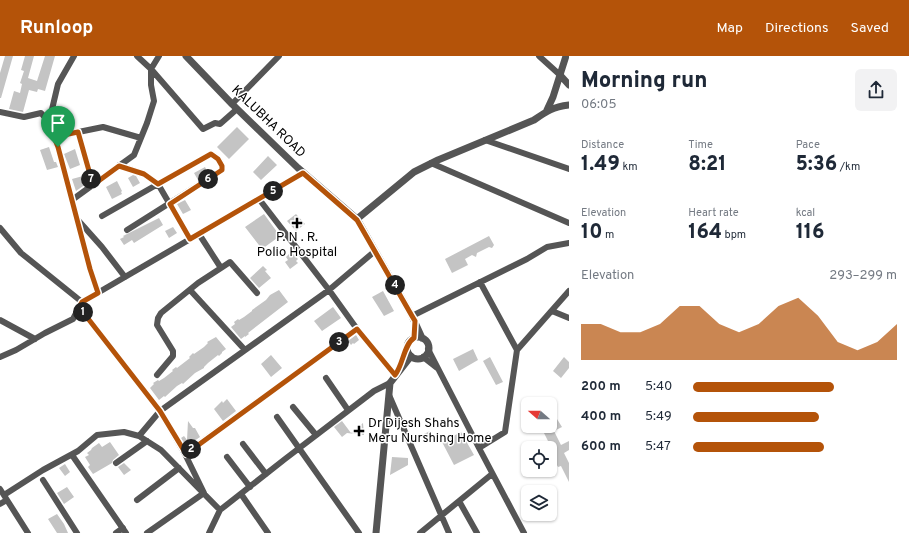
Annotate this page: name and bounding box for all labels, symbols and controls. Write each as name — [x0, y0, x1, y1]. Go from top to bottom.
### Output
text: Runloop — [20, 16, 93, 40]
text: Map — [717, 20, 743, 37]
text: Directions — [765, 20, 829, 37]
text: Saved — [851, 20, 889, 37]
text: Morning run — [581, 68, 707, 95]
button: share — [855, 69, 897, 111]
street label: KALUBHA ROAD — [228, 83, 308, 161]
text: 06:05 — [581, 97, 616, 113]
pin — [41, 106, 75, 147]
icon: arrive — [47, 112, 69, 134]
text: Distance — [581, 138, 624, 152]
text: Time — [688, 138, 713, 152]
text: Pace — [796, 138, 820, 152]
text: 1.49 — [581, 152, 620, 178]
text: 8:21 — [688, 152, 726, 178]
text: 5:36 — [796, 152, 837, 178]
text: km — [620, 160, 638, 174]
text: /km — [837, 160, 860, 174]
pin: 7 — [81, 169, 101, 189]
pin: 6 — [198, 169, 218, 189]
text: 7 — [88, 172, 94, 186]
text: 6 — [205, 172, 211, 186]
pin: 5 — [263, 181, 283, 201]
text: 5 — [270, 184, 276, 198]
text: Elevation — [581, 206, 626, 220]
text: Heart rate — [688, 206, 739, 220]
text: kcal — [796, 206, 815, 220]
marker: P. N . R. Polio Hospital — [291, 217, 303, 229]
text: 10 — [581, 220, 602, 246]
text: 164 — [688, 220, 722, 246]
text: 116 — [796, 220, 824, 246]
text: m — [602, 228, 614, 242]
text: bpm — [722, 228, 746, 242]
place label: P. N . R. Polio Hospital — [257, 230, 337, 261]
text: Elevation — [581, 268, 634, 284]
text: 293–299 m — [829, 268, 897, 284]
pin: 4 — [385, 275, 405, 295]
text: 4 — [391, 278, 399, 292]
pin: 1 — [73, 302, 93, 322]
text: 1 — [81, 305, 85, 319]
pin: 3 — [329, 332, 349, 352]
text: 3 — [336, 335, 342, 349]
text: 200 m — [581, 379, 621, 395]
text: 5:40 — [645, 379, 672, 395]
north arrow — [521, 397, 557, 433]
map controls — [521, 397, 557, 521]
text: 400 m — [581, 409, 621, 425]
text: 5:49 — [645, 409, 672, 425]
place label: Dr Dijesh Shahs Meru Nurshing Home — [368, 416, 492, 447]
marker: Dr Dijesh Shahs Meru Nurshing Home — [353, 425, 365, 437]
pin: 2 — [181, 439, 201, 459]
text: 600 m — [581, 439, 621, 455]
text: 5:47 — [645, 439, 671, 455]
button: locate — [521, 441, 557, 477]
text: 2 — [188, 442, 194, 456]
button: layers — [521, 485, 557, 521]

